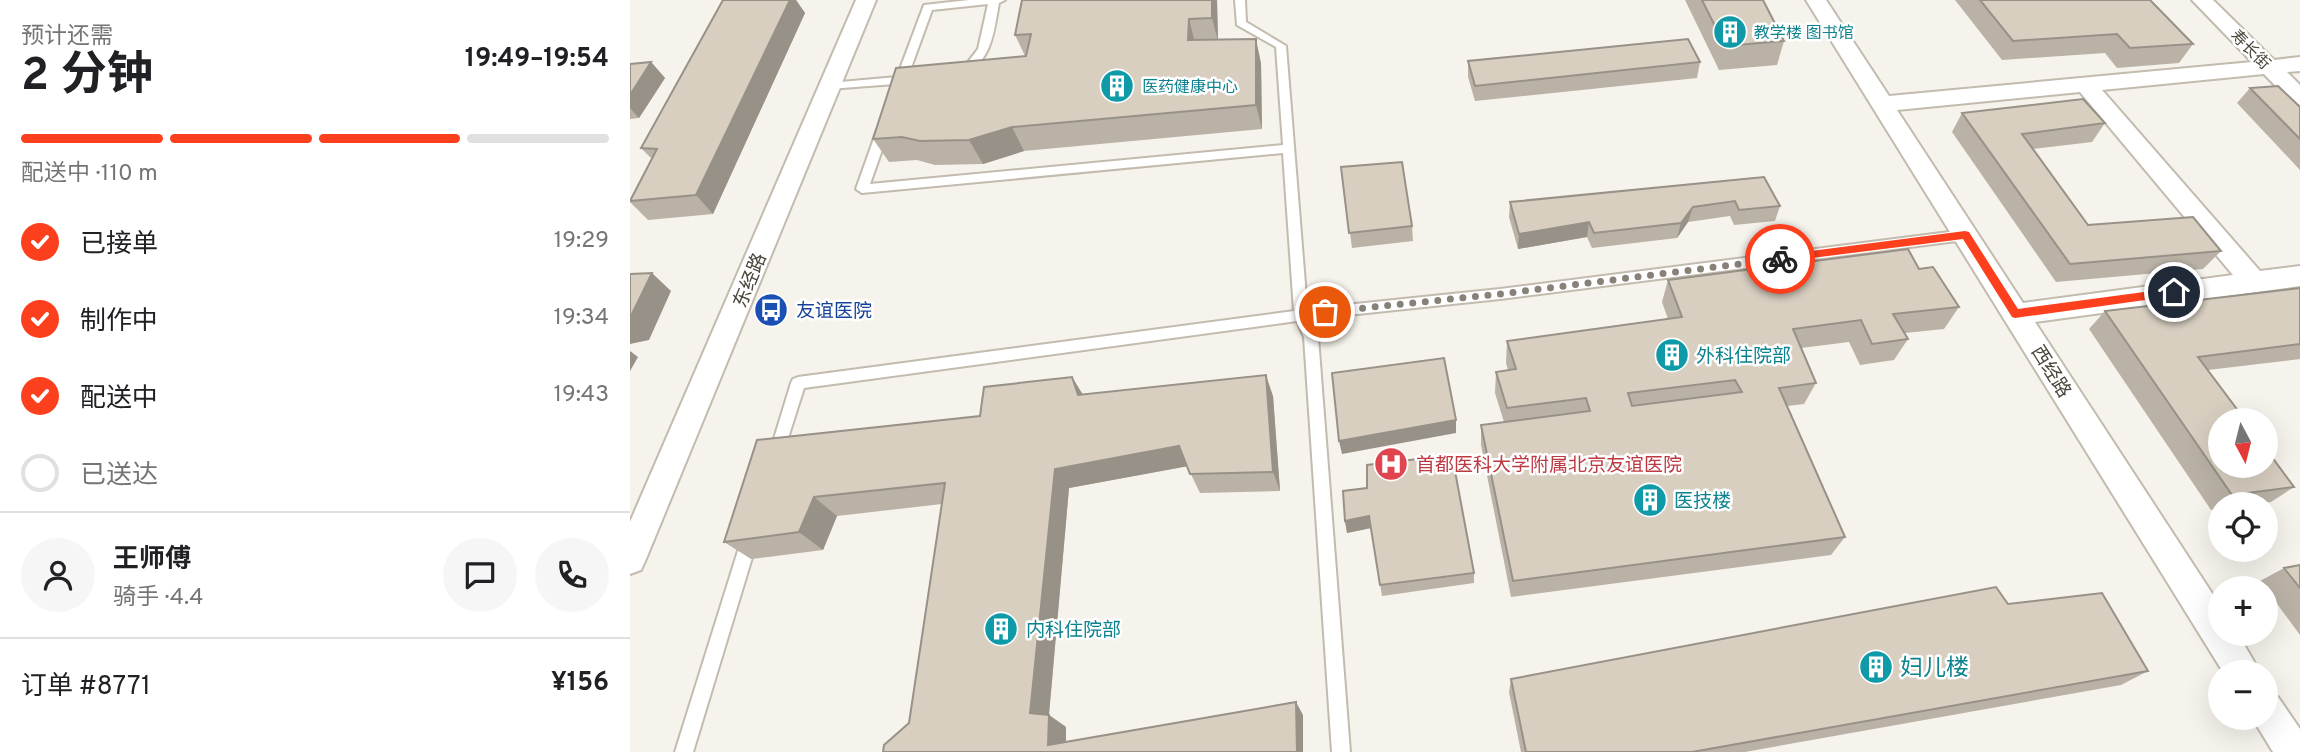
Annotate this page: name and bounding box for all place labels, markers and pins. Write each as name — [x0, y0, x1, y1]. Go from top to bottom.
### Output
building icon: 教学楼 图书馆 — [1711, 13, 1749, 51]
place label: 教学楼 图书馆 — [1754, 24, 1854, 44]
building icon: 医药健康中心 — [1098, 67, 1136, 105]
place label: 医药健康中心 — [1142, 78, 1238, 98]
pin — [2144, 262, 2204, 322]
pin — [1295, 282, 1355, 342]
bus stop icon: 友谊医院 — [752, 291, 790, 329]
place label: 友谊医院 — [796, 300, 872, 324]
building icon: 外科住院部 — [1653, 336, 1691, 374]
place label: 外科住院部 — [1696, 345, 1791, 369]
hospital icon: 首都医科大学附属北京友谊医院 — [1372, 445, 1410, 483]
place label: 首都医科大学附属北京友谊医院 — [1416, 454, 1682, 478]
building icon: 医技楼 — [1631, 481, 1669, 519]
place label: 医技楼 — [1674, 490, 1731, 514]
building icon: 内科住院部 — [982, 610, 1020, 648]
place label: 内科住院部 — [1026, 619, 1121, 643]
building icon: 妇儿楼 — [1857, 648, 1895, 686]
place label: 妇儿楼 — [1900, 655, 1969, 684]

